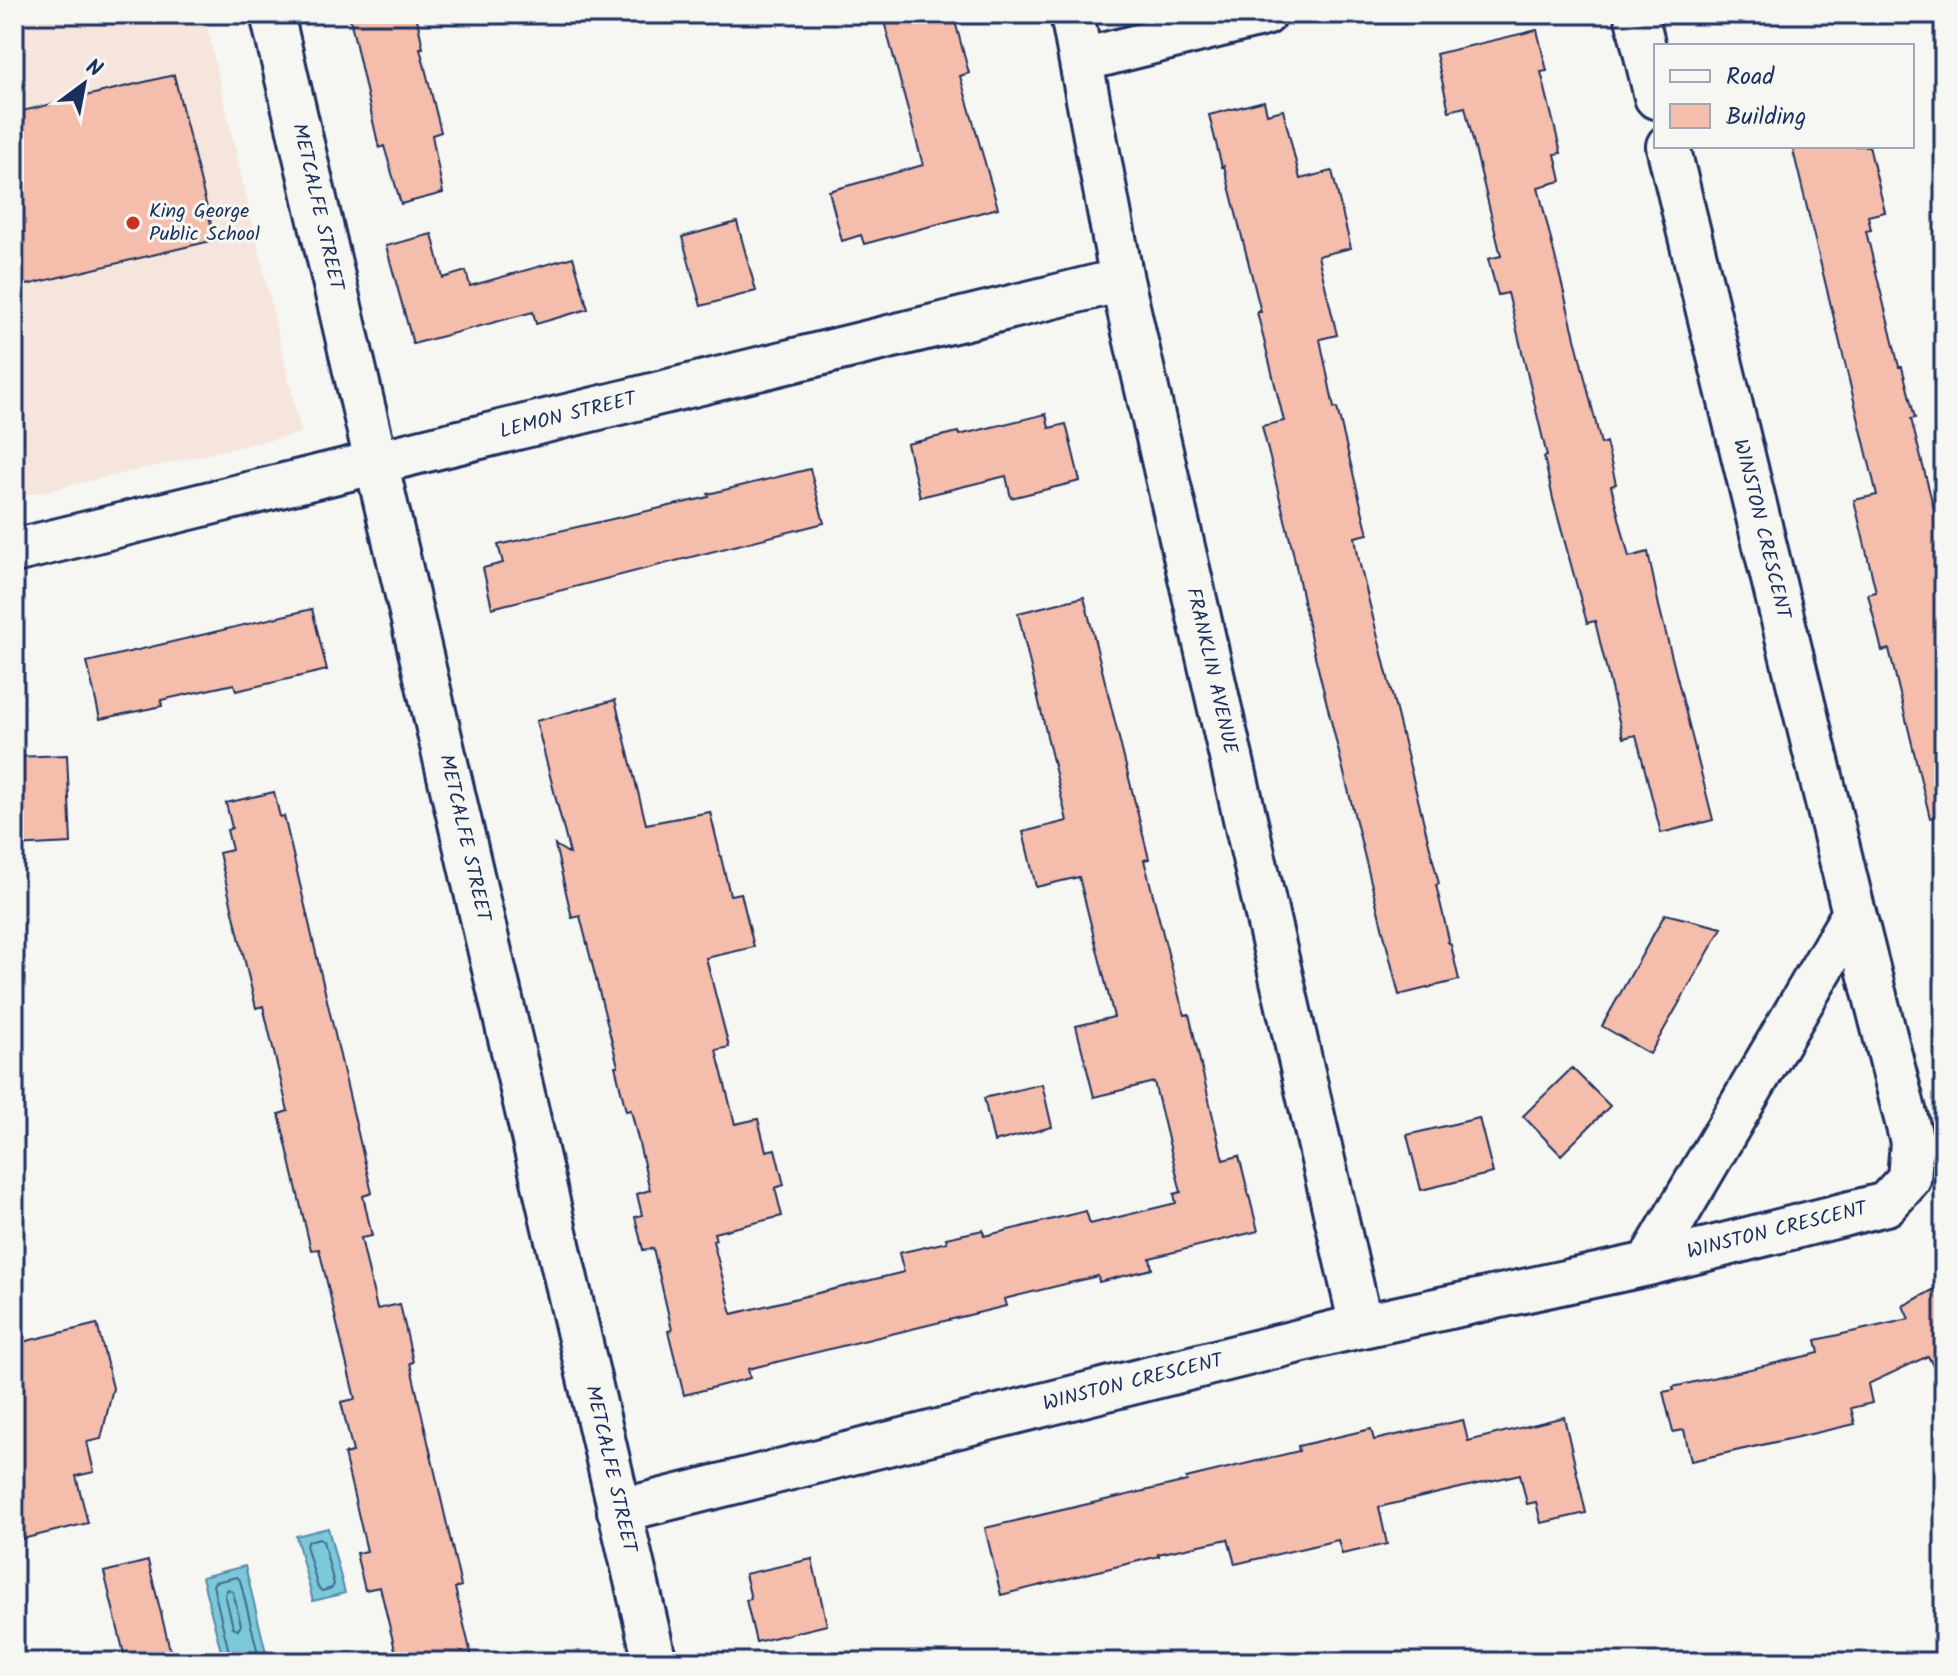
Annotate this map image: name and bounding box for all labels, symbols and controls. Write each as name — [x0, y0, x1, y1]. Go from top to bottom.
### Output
north arrow — [44, 44, 124, 124]
legend — [1654, 44, 1914, 148]
text: N — [78, 51, 109, 88]
text: Road — [1726, 58, 1775, 97]
text: Building — [1726, 98, 1806, 137]
street label: METCALFE STREET — [282, 120, 352, 296]
place label: King George Public School — [149, 196, 260, 251]
marker: King George Public School — [124, 214, 142, 232]
street label: LEMON STREET — [497, 383, 642, 448]
street label: WINSTON CRESCENT — [1723, 436, 1799, 625]
street label: FRANKLIN AVENUE — [1176, 585, 1246, 759]
street label: METCALFE STREET — [429, 751, 499, 927]
street label: WINSTON CRESCENT — [1684, 1193, 1873, 1269]
street label: WINSTON CRESCENT — [1040, 1345, 1229, 1421]
street label: METCALFE STREET — [575, 1382, 645, 1558]

